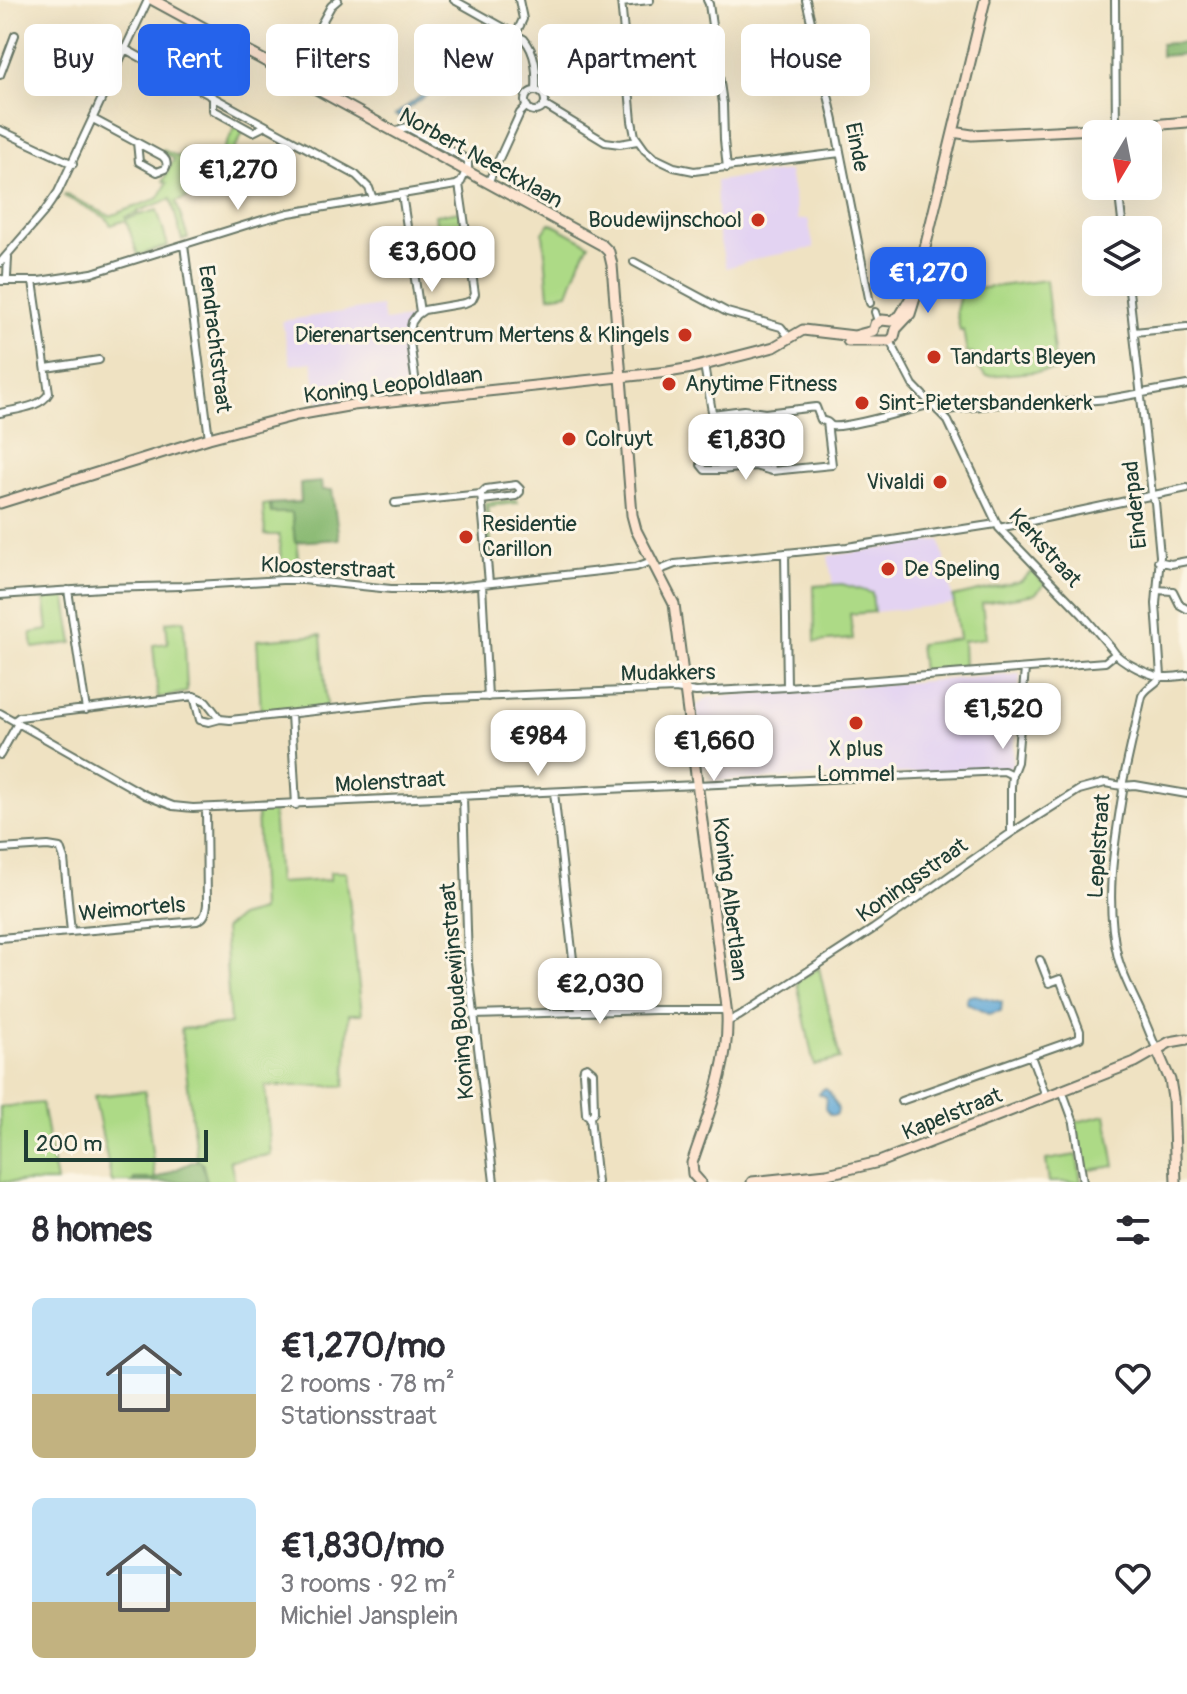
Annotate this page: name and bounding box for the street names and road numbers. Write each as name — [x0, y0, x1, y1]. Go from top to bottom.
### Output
street label: Norbert Neeckxlaan — [394, 101, 568, 215]
street label: Einde — [839, 120, 875, 174]
street label: Eendrachtstraat — [192, 263, 238, 415]
street label: Koning Leopoldlaan — [302, 360, 484, 410]
street label: Einderpad — [1116, 459, 1154, 551]
street label: Kerkstraat — [1002, 503, 1088, 593]
street label: Kloosterstraat — [260, 550, 396, 586]
street label: Mudakkers — [620, 658, 716, 688]
street label: Molenstraat — [334, 765, 446, 799]
street label: Lepelstraat — [1081, 793, 1117, 899]
street label: Koning Albertlaan — [706, 816, 754, 982]
street label: Koningsstraat — [851, 831, 973, 929]
street label: Koning Boudewijnstraat — [434, 881, 480, 1101]
street label: Weimortels — [77, 890, 187, 928]
street label: Kapelstraat — [898, 1081, 1006, 1147]

